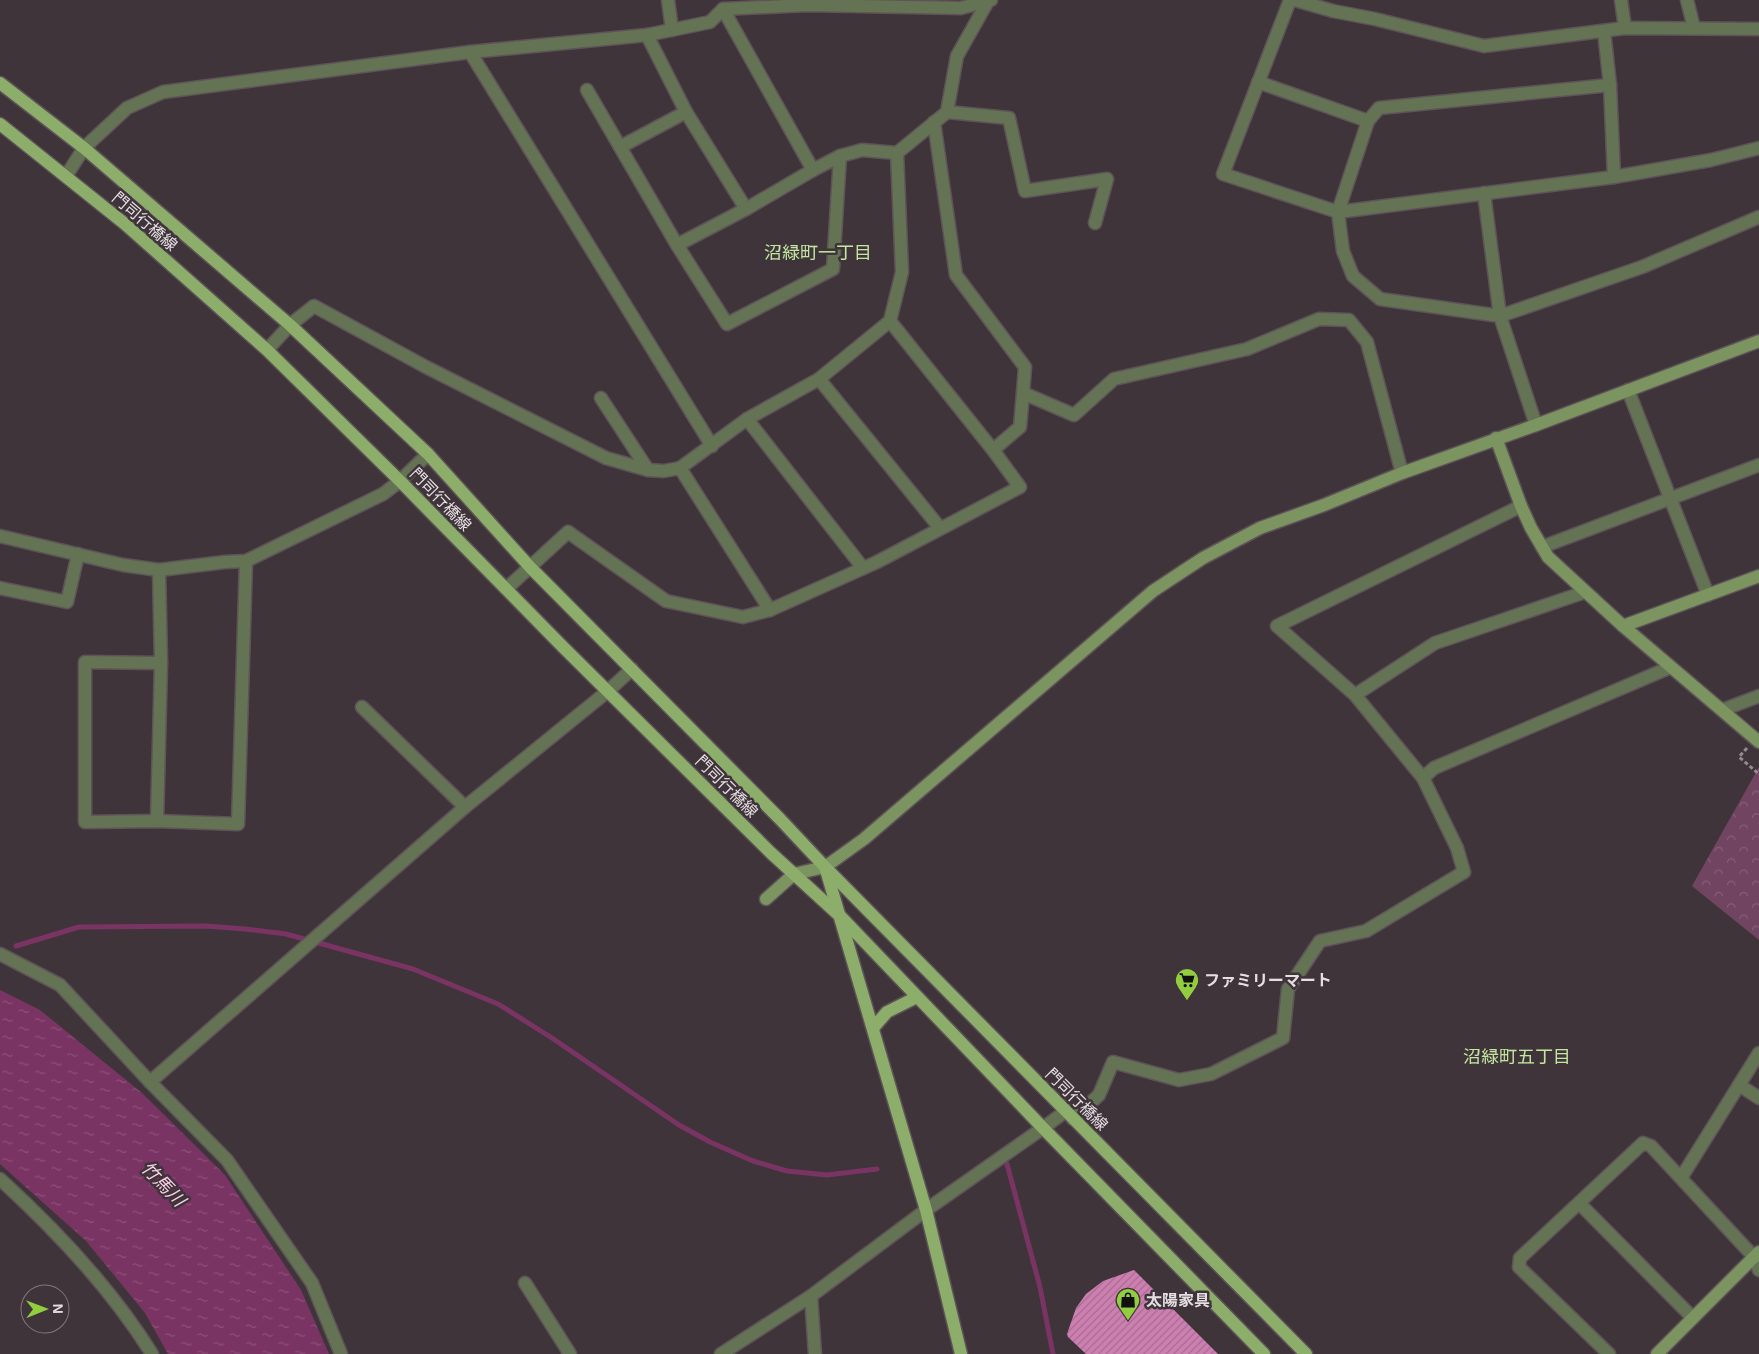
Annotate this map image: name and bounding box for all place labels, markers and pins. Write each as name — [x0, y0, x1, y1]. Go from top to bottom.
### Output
supermarket icon: ファミリーマート — [1174, 967, 1200, 1001]
place label: ファミリーマート — [1204, 972, 1332, 989]
shop icon: 太陽家具 — [1115, 1287, 1141, 1321]
place label: 太陽家具 — [1146, 1292, 1210, 1309]

